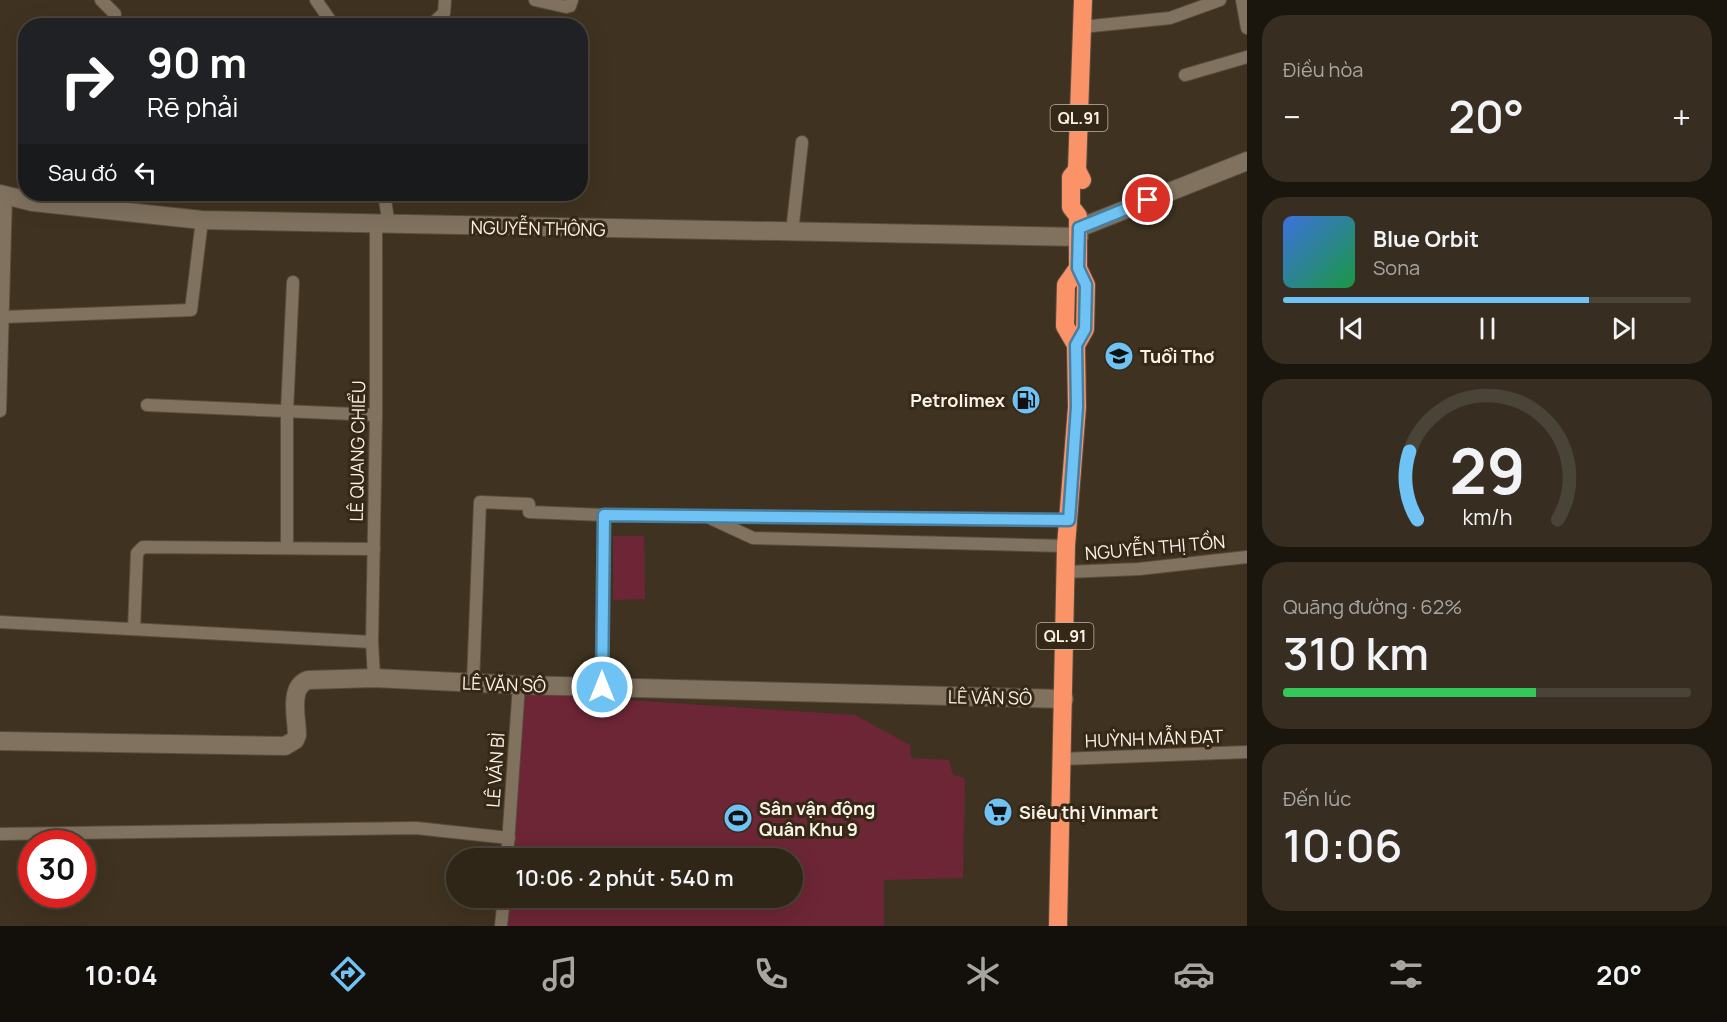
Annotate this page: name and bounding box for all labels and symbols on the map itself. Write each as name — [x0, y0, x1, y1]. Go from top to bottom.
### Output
road number: QL.91 — [1050, 105, 1108, 131]
pin — [1122, 174, 1173, 225]
street label: NGUYỄN THÔNG — [470, 214, 606, 241]
school or university icon: Tuổi Thơ — [1103, 340, 1135, 372]
place label: Tuổi Thơ — [1140, 344, 1214, 368]
street label: LÊ QUANG CHIỂU — [344, 380, 370, 522]
fuel station icon: Petrolimex — [1010, 384, 1042, 416]
place label: Petrolimex — [910, 388, 1005, 412]
street label: NGUYỄN THỊ TỒN — [1084, 528, 1226, 565]
road number: QL.91 — [1036, 623, 1094, 649]
position arrow — [570, 655, 634, 719]
street label: LÊ VĂN SÔ — [462, 671, 546, 697]
street label: LÊ VĂN SÔ — [948, 684, 1032, 710]
street label: HUỲNH MẪN ĐẠT — [1084, 723, 1224, 752]
street label: LÊ VĂN BÌ — [480, 732, 510, 808]
place label: Sân vận động Quân Khu 9 — [759, 796, 875, 841]
supermarket icon: Siêu thị Vinmart — [982, 796, 1014, 828]
place label: Siêu thị Vinmart — [1019, 800, 1158, 824]
sports icon: Sân vận động Quân Khu 9 — [722, 802, 754, 834]
speed limit sign: 30 — [18, 830, 96, 908]

